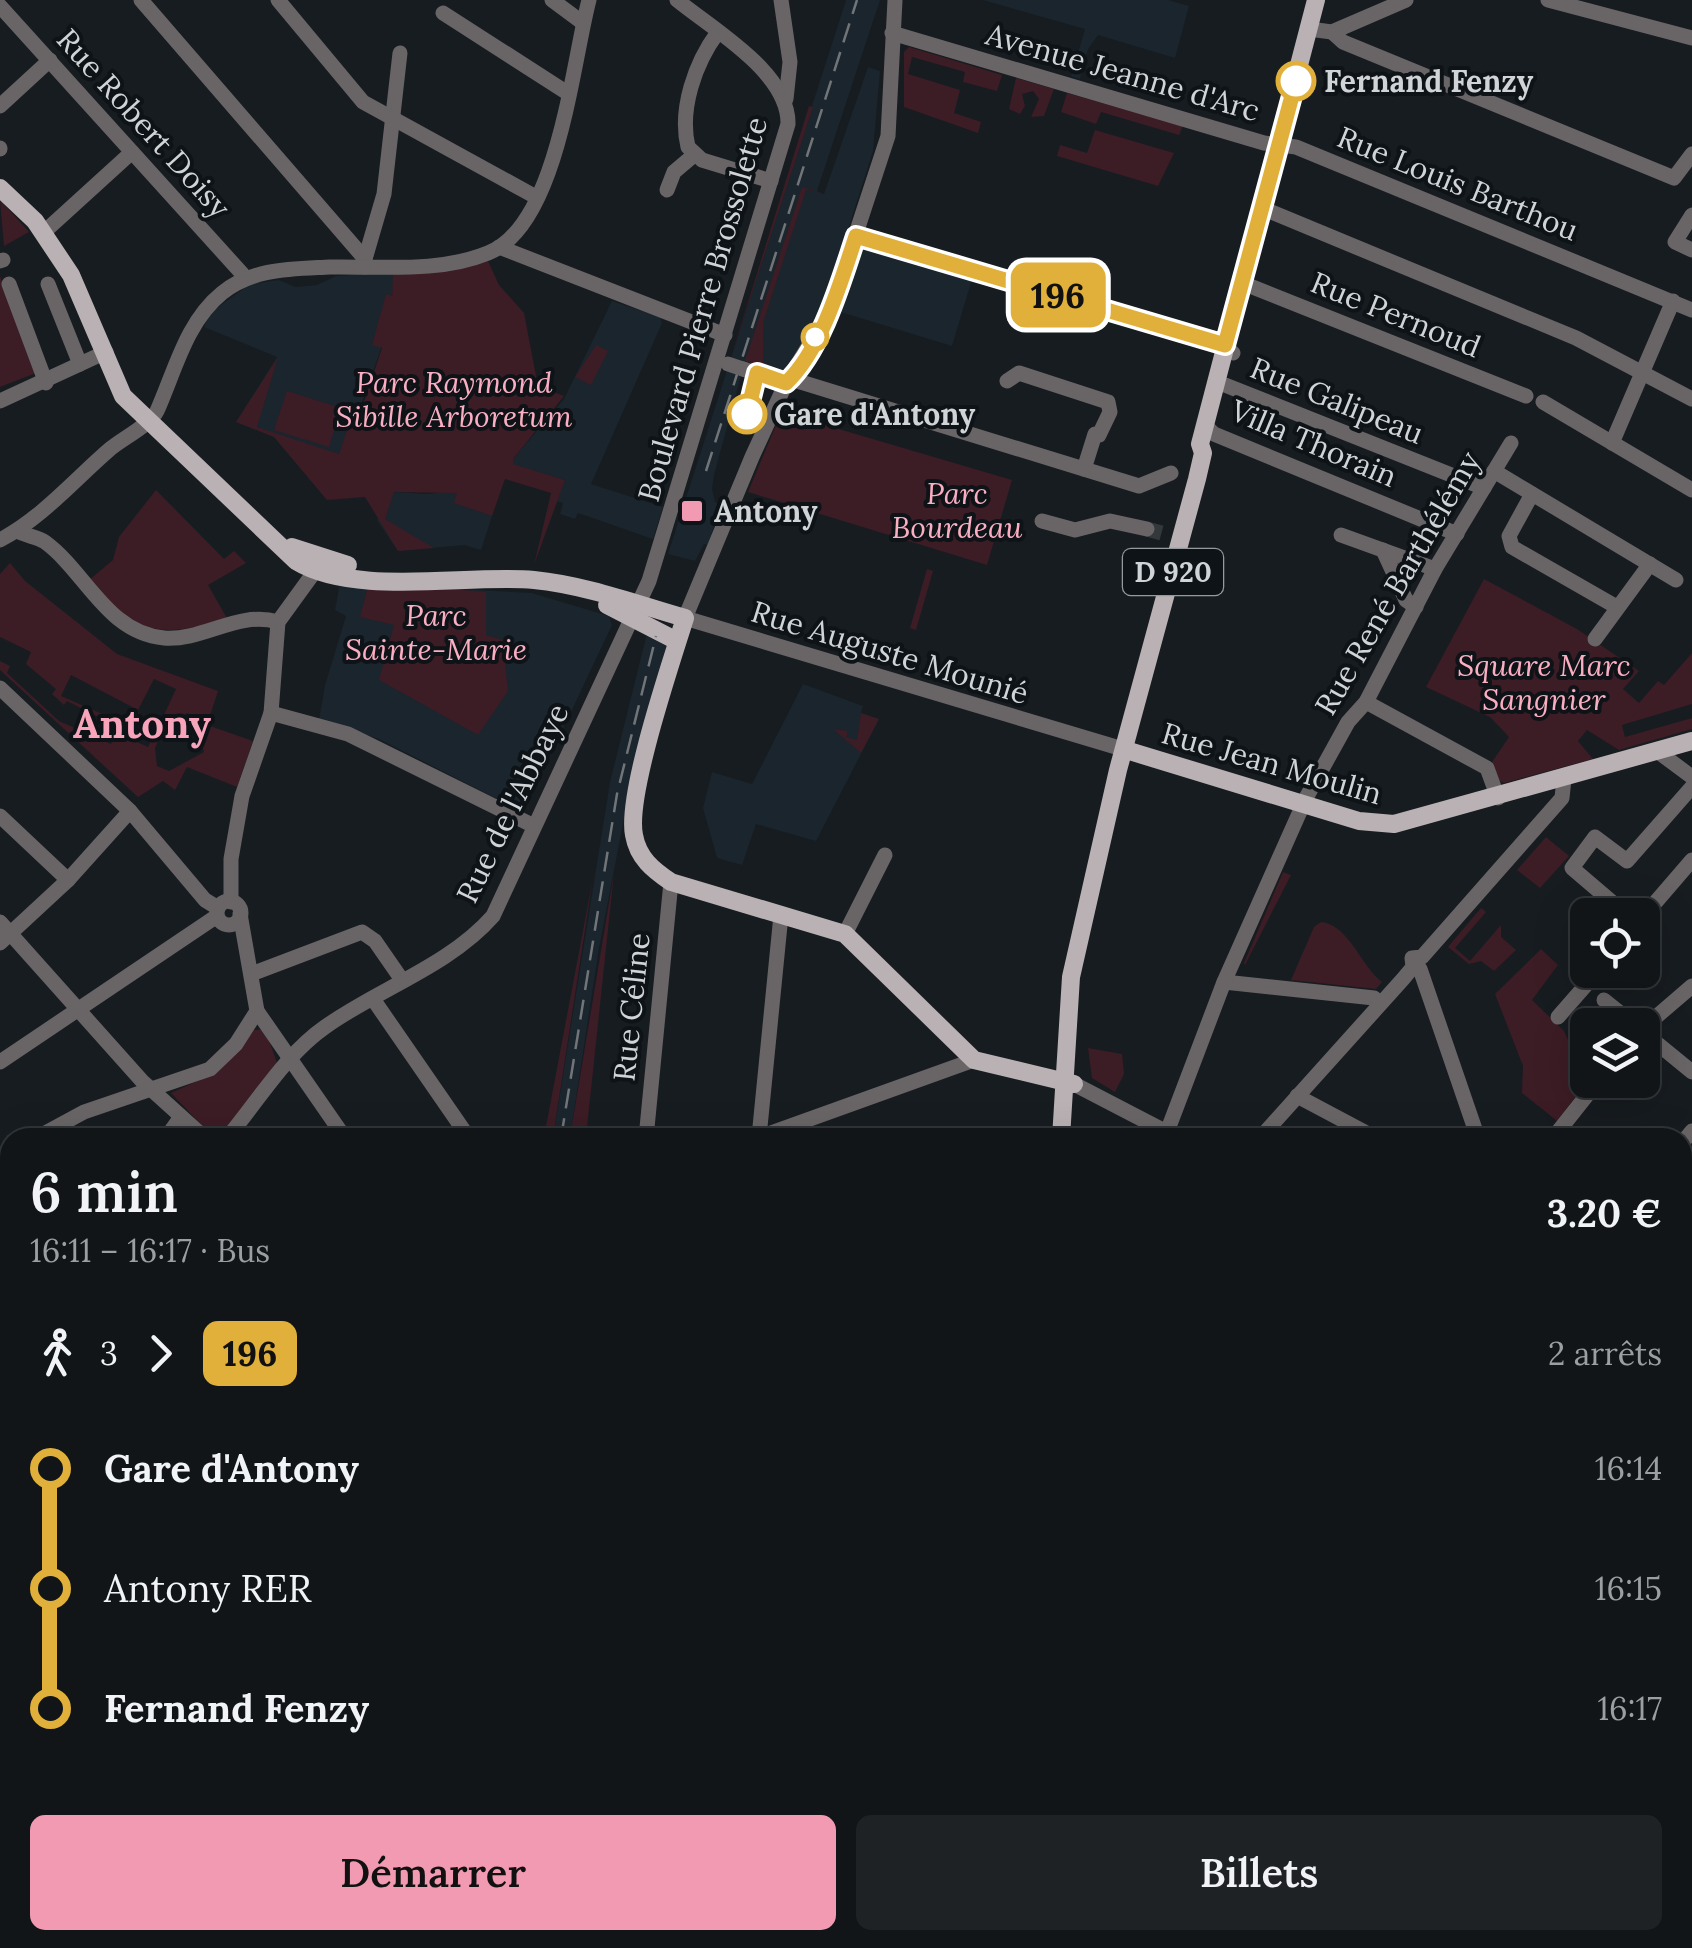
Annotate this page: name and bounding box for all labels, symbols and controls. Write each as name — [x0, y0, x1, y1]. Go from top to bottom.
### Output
street label: Avenue Jeanne d'Arc — [981, 14, 1264, 129]
street label: Rue Robert Doisy — [48, 21, 239, 226]
marker: Fernand Fenzy — [1277, 62, 1315, 100]
place label: Fernand Fenzy — [1324, 62, 1534, 101]
street label: Boulevard Pierre Brossolette — [629, 112, 775, 506]
street label: Rue Louis Barthou — [1332, 117, 1584, 249]
line badge: 196 — [1000, 262, 1116, 328]
street label: Rue Pernoud — [1306, 263, 1486, 365]
text: 196 — [1031, 273, 1085, 318]
unlabelled marker — [802, 324, 828, 350]
street label: Rue Galipeau — [1245, 348, 1429, 452]
park label: Parc Raymond Sibille Arboretum — [336, 363, 572, 435]
street label: Villa Thorain — [1224, 391, 1403, 495]
marker: Gare d'Antony — [728, 395, 766, 433]
place label: Gare d'Antony — [774, 395, 976, 434]
street label: Rue René Barthélémy — [1306, 444, 1489, 722]
park label: Parc Bourdeau — [892, 474, 1022, 546]
place label: Antony — [714, 492, 818, 531]
marker: Antony — [679, 498, 705, 524]
road number: D 920 — [1123, 549, 1223, 595]
street label: Rue Auguste Mounié — [747, 592, 1033, 713]
park label: Parc Sainte-Marie — [345, 596, 527, 668]
park label: Square Marc Sangnier — [1457, 646, 1631, 718]
street label: Rue de l'Abbaye — [447, 697, 577, 909]
district label: Antony — [73, 698, 211, 749]
street label: Rue Jean Moulin — [1158, 713, 1386, 813]
map controls — [1570, 898, 1660, 1098]
button: locate — [1570, 898, 1660, 988]
street label: Rue Céline — [604, 931, 658, 1083]
button: layers — [1570, 1008, 1660, 1098]
text: 6 min — [30, 1157, 178, 1227]
text: 3.20 € — [1547, 1189, 1662, 1237]
text: 16:11 – 16:17 · Bus — [30, 1230, 270, 1271]
icon: walk — [30, 1326, 85, 1381]
icon: forward — [133, 1326, 188, 1381]
text: 196 — [223, 1331, 277, 1376]
text: 3 — [100, 1333, 118, 1374]
text: 2 arrêts — [1548, 1333, 1662, 1374]
text: Gare d'Antony — [104, 1444, 359, 1492]
text: 16:14 — [1595, 1448, 1662, 1489]
text: Antony RER — [104, 1564, 312, 1612]
text: 16:15 — [1595, 1568, 1662, 1609]
text: Fernand Fenzy — [104, 1684, 369, 1732]
text: 16:17 — [1597, 1688, 1662, 1729]
button: Démarrer — [30, 1815, 836, 1930]
button: Billets — [856, 1815, 1662, 1930]

